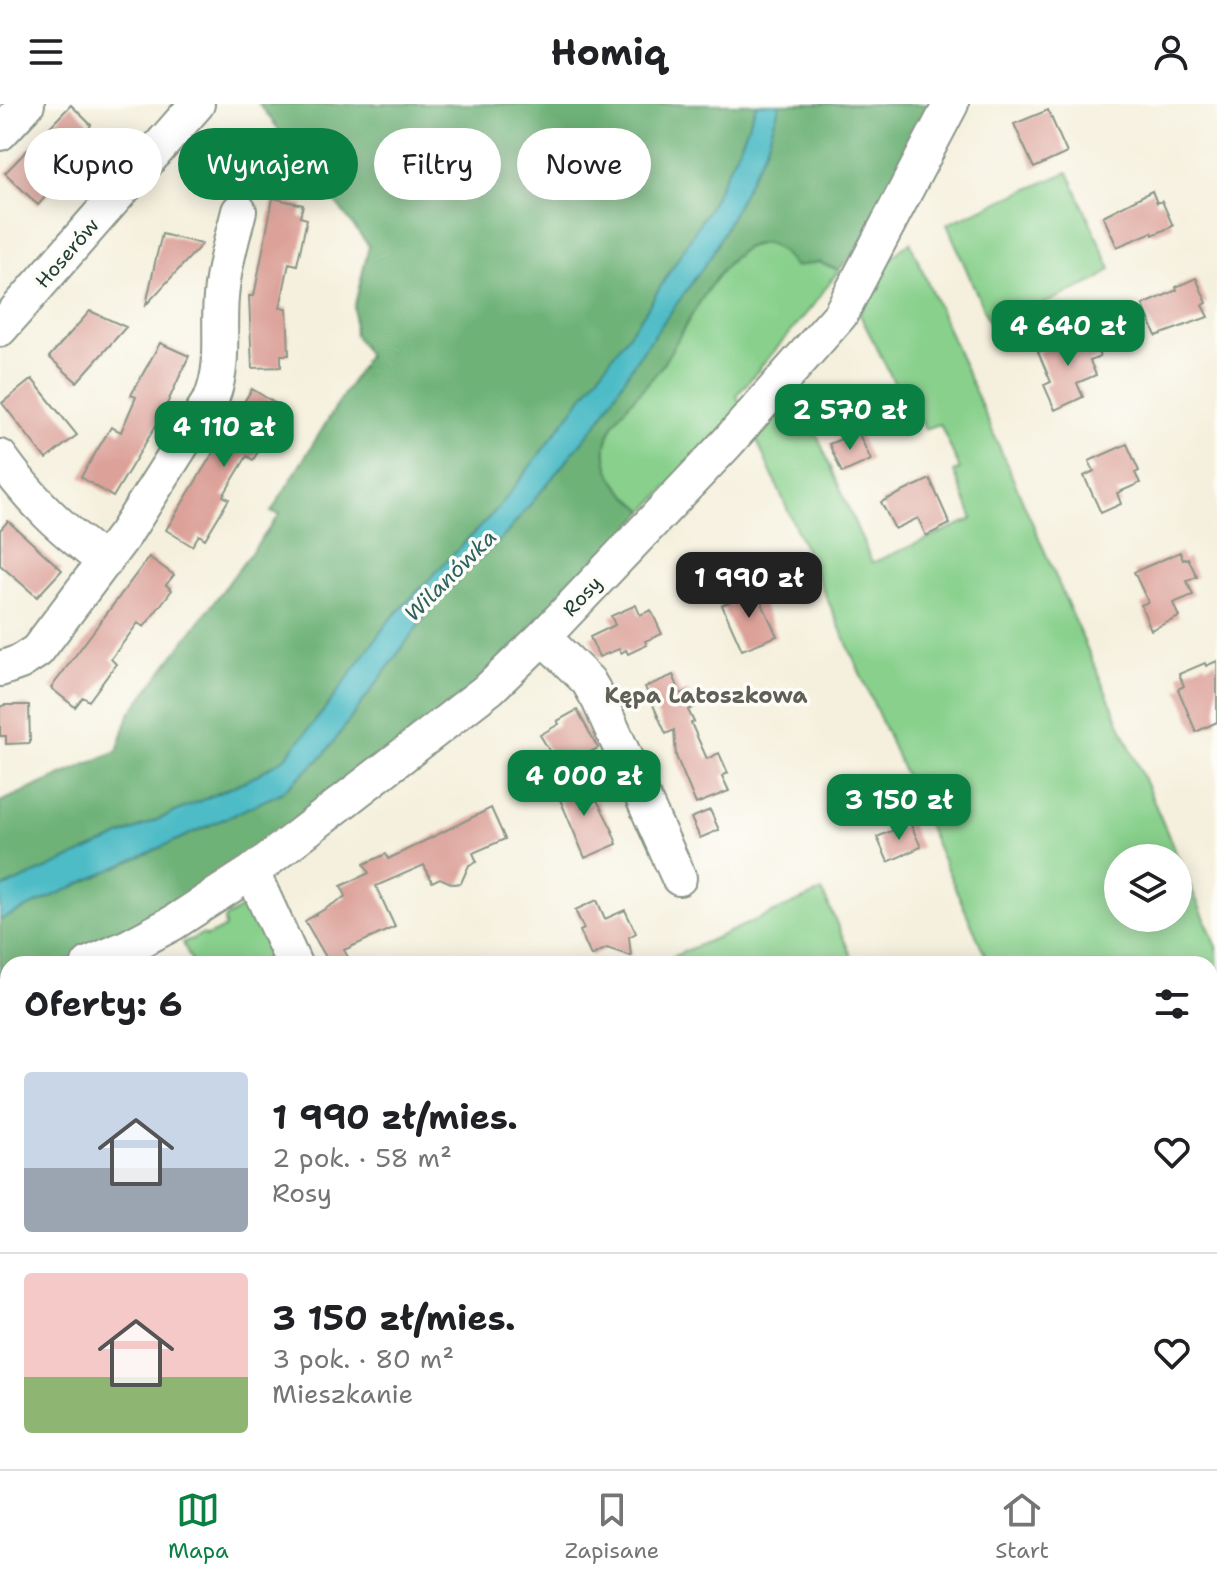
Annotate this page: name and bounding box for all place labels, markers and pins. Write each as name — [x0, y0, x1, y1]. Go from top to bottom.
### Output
pin: 4 640 zł — [985, 300, 1151, 368]
pin: 2 570 zł — [767, 384, 933, 452]
pin: 4 110 zł — [141, 401, 307, 469]
pin: 1 990 zł — [666, 552, 832, 620]
pin: 4 000 zł — [501, 750, 667, 818]
pin: 3 150 zł — [816, 774, 982, 842]

